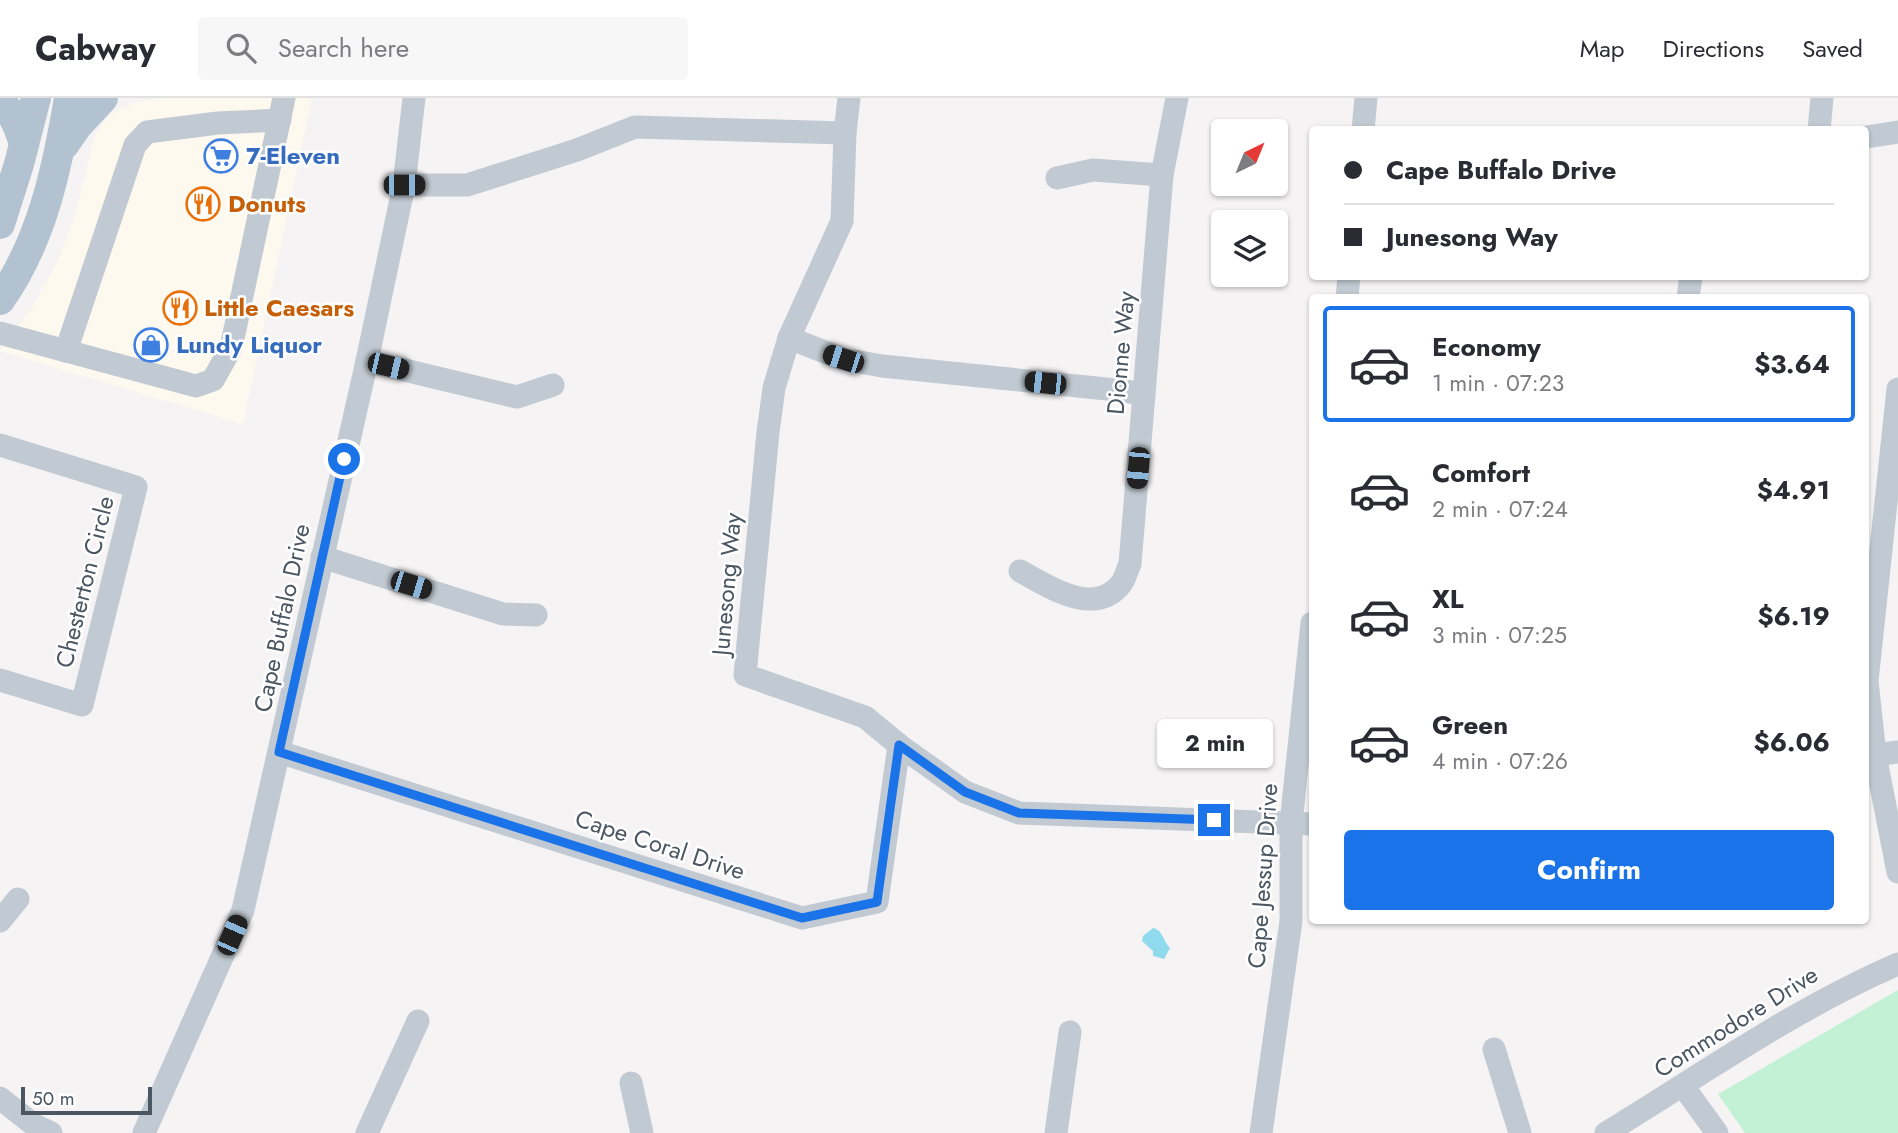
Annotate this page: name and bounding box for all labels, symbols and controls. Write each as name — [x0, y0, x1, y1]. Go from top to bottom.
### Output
search box — [198, 17, 688, 80]
text: Cabway — [35, 25, 156, 72]
icon: search — [222, 29, 260, 67]
text: Search here — [278, 29, 409, 67]
text: Map — [1580, 31, 1625, 66]
text: Directions — [1663, 31, 1764, 66]
text: Saved — [1802, 31, 1863, 66]
north arrow — [1211, 119, 1288, 196]
map controls — [1211, 119, 1288, 287]
supermarket icon: 7-Eleven — [202, 137, 240, 175]
place label: 7-Eleven — [246, 138, 340, 173]
text: Cape Buffalo Drive — [1386, 151, 1616, 189]
car — [384, 175, 426, 196]
restaurant icon: Donuts — [184, 185, 222, 223]
place label: Donuts — [228, 186, 306, 221]
button: layers — [1211, 210, 1288, 287]
text: Junesong Way — [1386, 218, 1558, 256]
restaurant icon: Little Caesars — [161, 289, 199, 327]
street label: Dionne Way — [1098, 289, 1143, 416]
place label: Little Caesars — [204, 290, 354, 325]
shop icon: Lundy Liquor — [132, 326, 170, 364]
place label: Lundy Liquor — [176, 327, 322, 362]
text: Economy — [1432, 328, 1541, 366]
icon: car — [1348, 333, 1411, 396]
car — [820, 343, 867, 375]
text: $3.64 — [1754, 345, 1830, 383]
car — [366, 351, 411, 381]
text: 1 min · 07:23 — [1432, 366, 1564, 400]
car — [1024, 370, 1067, 396]
route start — [328, 443, 360, 475]
car — [1126, 446, 1151, 490]
text: Comfort — [1432, 454, 1530, 492]
icon: car — [1348, 459, 1411, 522]
text: $4.91 — [1757, 471, 1830, 509]
street label: Chesterton Circle — [46, 492, 123, 671]
text: 2 min · 07:24 — [1432, 492, 1568, 526]
street label: Junesong Way — [703, 511, 750, 660]
street label: Cape Buffalo Drive — [244, 521, 319, 715]
car — [388, 569, 435, 601]
text: XL — [1432, 580, 1464, 618]
icon: car — [1348, 585, 1411, 648]
text: $6.19 — [1757, 597, 1830, 635]
text: 3 min · 07:25 — [1432, 618, 1567, 652]
text: Green — [1432, 706, 1508, 744]
icon: car — [1348, 711, 1411, 774]
callout: 2 min — [1156, 718, 1272, 768]
text: $6.06 — [1753, 723, 1830, 761]
text: 2 min — [1185, 726, 1245, 760]
text: 4 min · 07:26 — [1432, 744, 1568, 778]
street label: Cape Jessup Drive — [1239, 782, 1286, 970]
street label: Cape Coral Drive — [571, 801, 750, 888]
route end — [1198, 804, 1230, 836]
button: Confirm — [1344, 830, 1834, 910]
car — [214, 912, 251, 958]
street label: Commodore Drive — [1647, 957, 1825, 1086]
scale bar — [21, 1084, 152, 1116]
text: 50 m — [32, 1085, 75, 1112]

